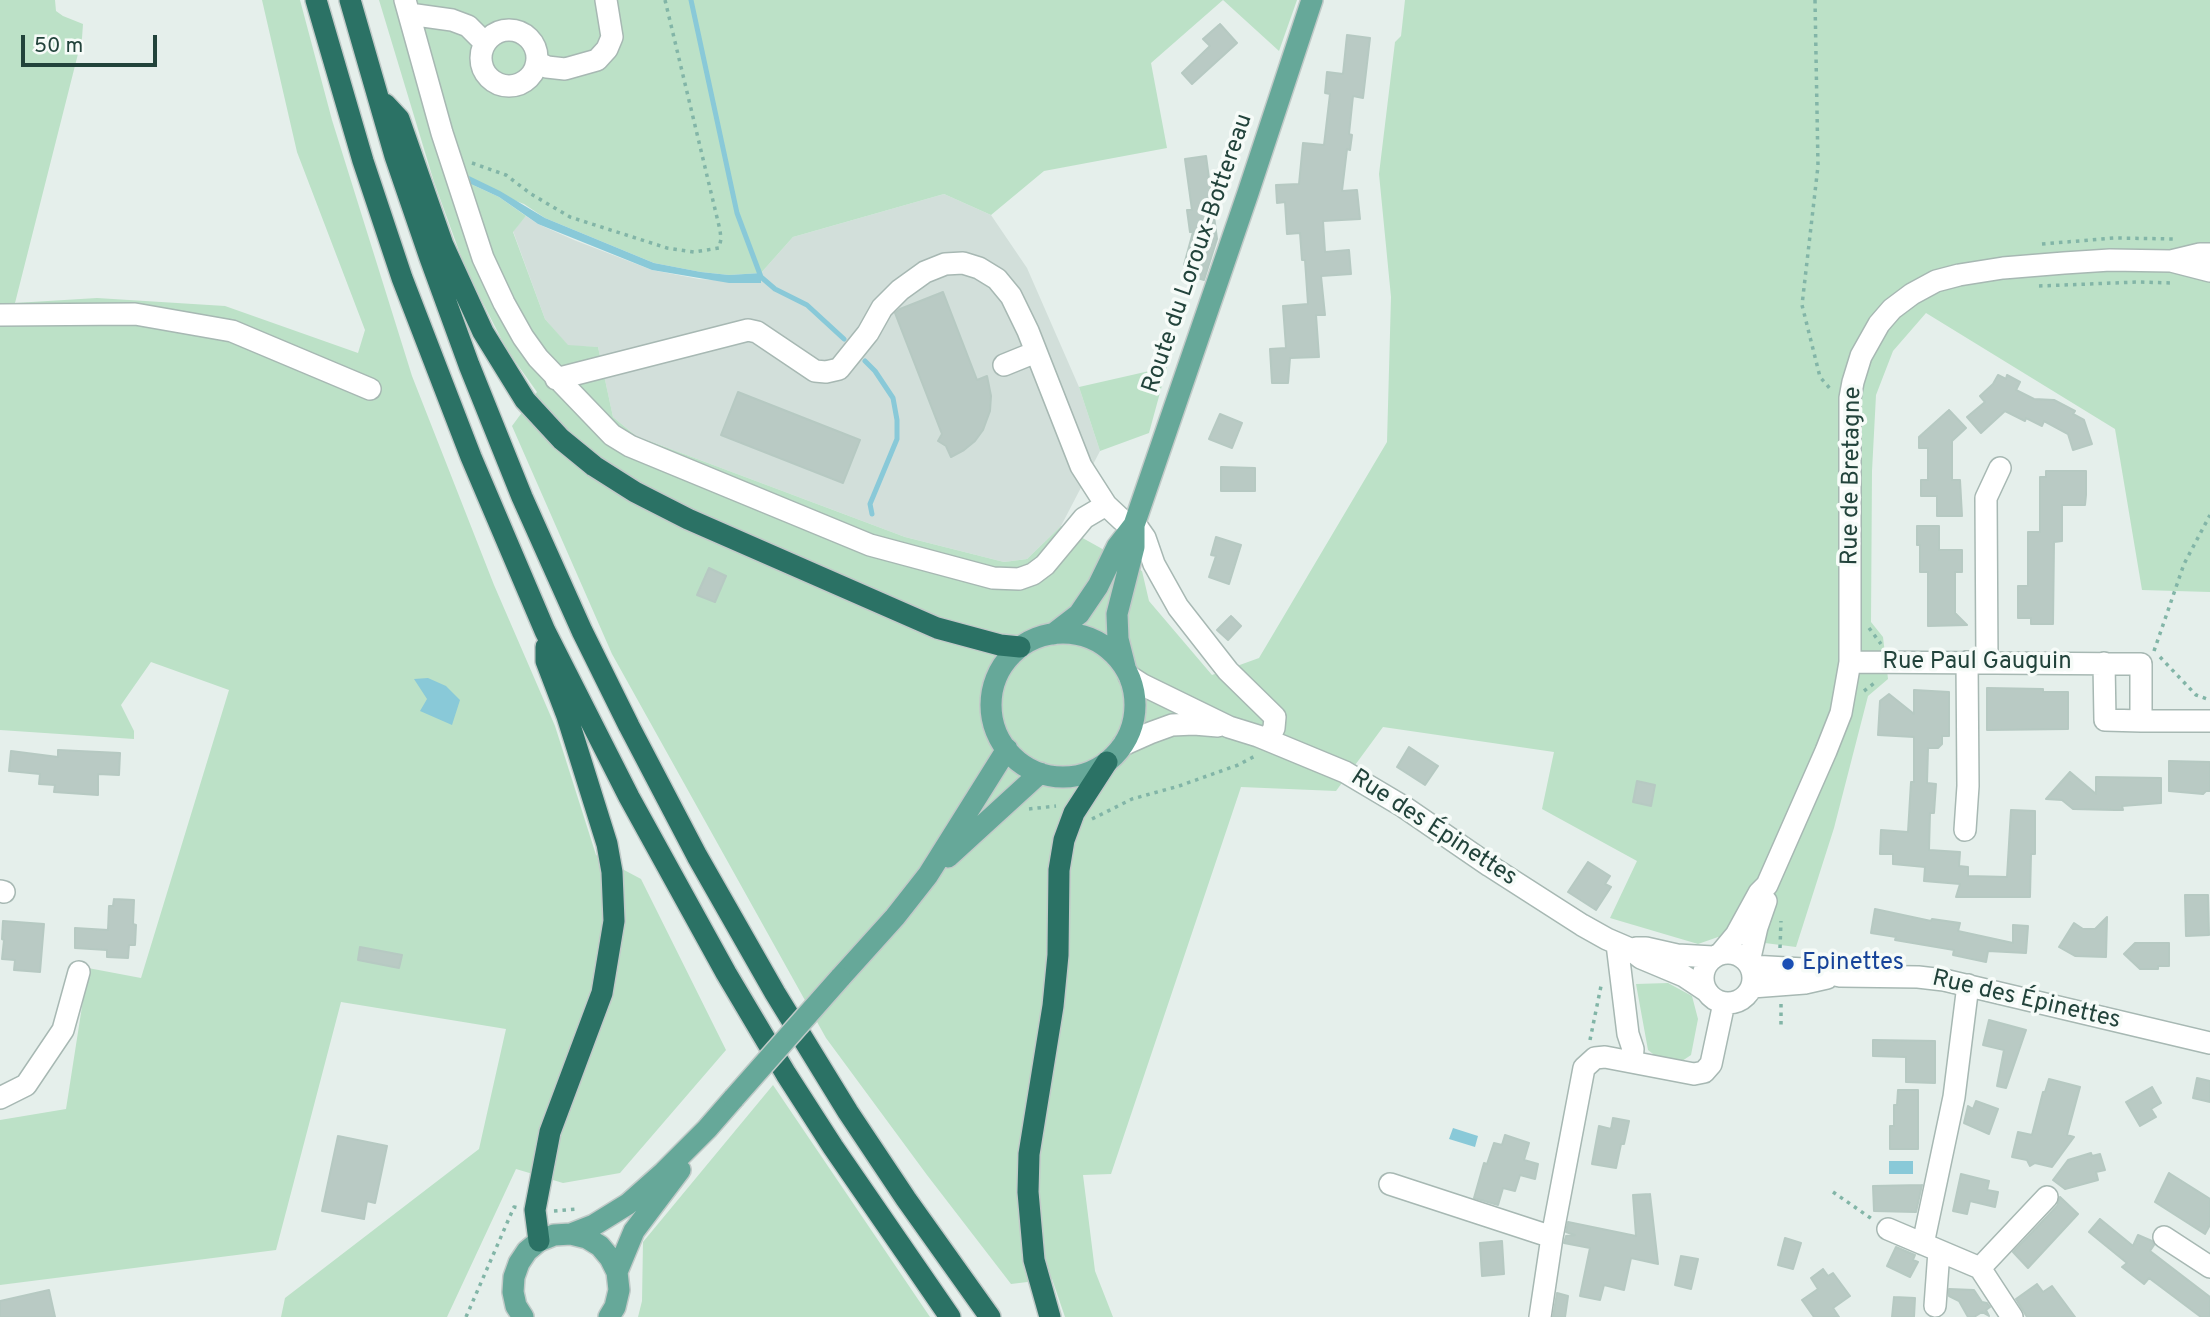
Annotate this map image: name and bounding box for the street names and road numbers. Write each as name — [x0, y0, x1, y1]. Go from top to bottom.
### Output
street label: Route du Loroux-Bottereau — [1138, 111, 1260, 397]
street label: Rue de Bretagne — [1837, 386, 1869, 566]
street label: Rue Paul Gauguin — [1882, 649, 2072, 677]
street label: Rue des Épinettes — [1344, 764, 1522, 894]
street label: Rue des Épinettes — [1929, 965, 2123, 1037]

